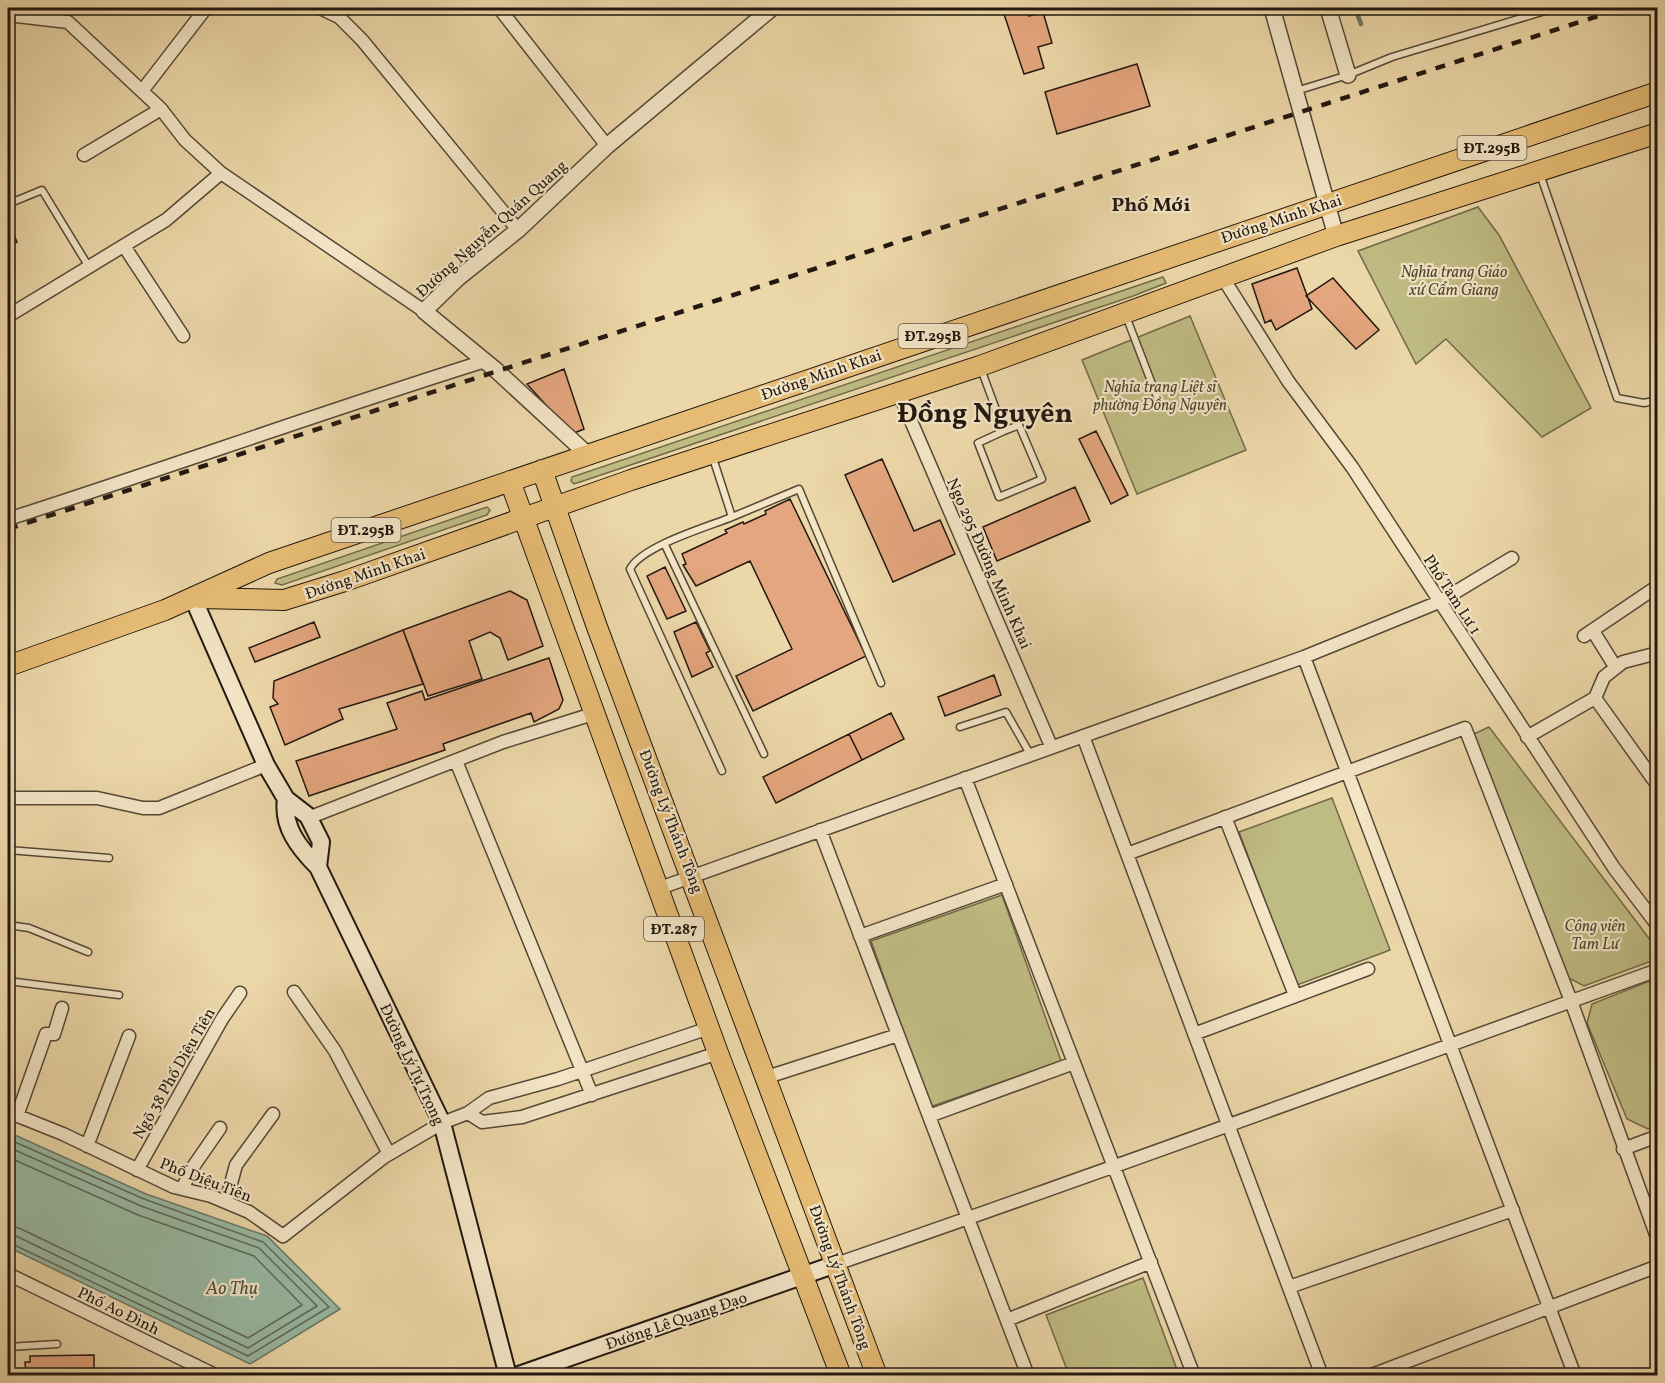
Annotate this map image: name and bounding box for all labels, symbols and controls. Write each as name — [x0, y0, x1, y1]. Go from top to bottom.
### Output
road number: ĐT.295B — [1458, 136, 1526, 160]
street label: Đường Nguyễn Quán Quang — [412, 156, 573, 303]
street label: Đường Minh Khai — [1218, 190, 1345, 250]
district label: Phố Mới — [1111, 192, 1191, 220]
park label: Nghĩa trang Giáo xứ Cẩm Giang — [1401, 262, 1508, 302]
road number: ĐT.295B — [898, 324, 968, 348]
street label: Đường Minh Khai — [758, 345, 885, 407]
park label: Nghĩa trang Liệt sĩ phường Đồng Nguyên — [1093, 377, 1227, 417]
district label: Đồng Nguyên — [897, 395, 1073, 434]
street label: Ngo 295 Đường Minh Khai — [940, 475, 1036, 653]
road number: ĐT.295B — [332, 518, 400, 542]
street label: Đường Minh Khai — [302, 544, 429, 606]
street label: Phố Tam Lư 1 — [1417, 551, 1485, 639]
street label: Đường Lý Thánh Tông — [633, 747, 708, 897]
park label: Công viên Tam Lư — [1564, 916, 1626, 956]
road number: ĐT.287 — [644, 917, 704, 941]
street label: Đường Lý Tự Trọng — [373, 1000, 449, 1129]
street label: Ngõ 38 Phố Diệu Tiên — [128, 1004, 221, 1144]
street label: Phố Diệu Tiên — [156, 1153, 254, 1208]
street label: Đường Lý Thánh Tông — [803, 1202, 876, 1353]
water label: Ao Thụ — [205, 1277, 258, 1302]
street label: Phố Ao Đình — [73, 1282, 163, 1341]
street label: Đường Lê Quang Đạo — [603, 1287, 750, 1356]

